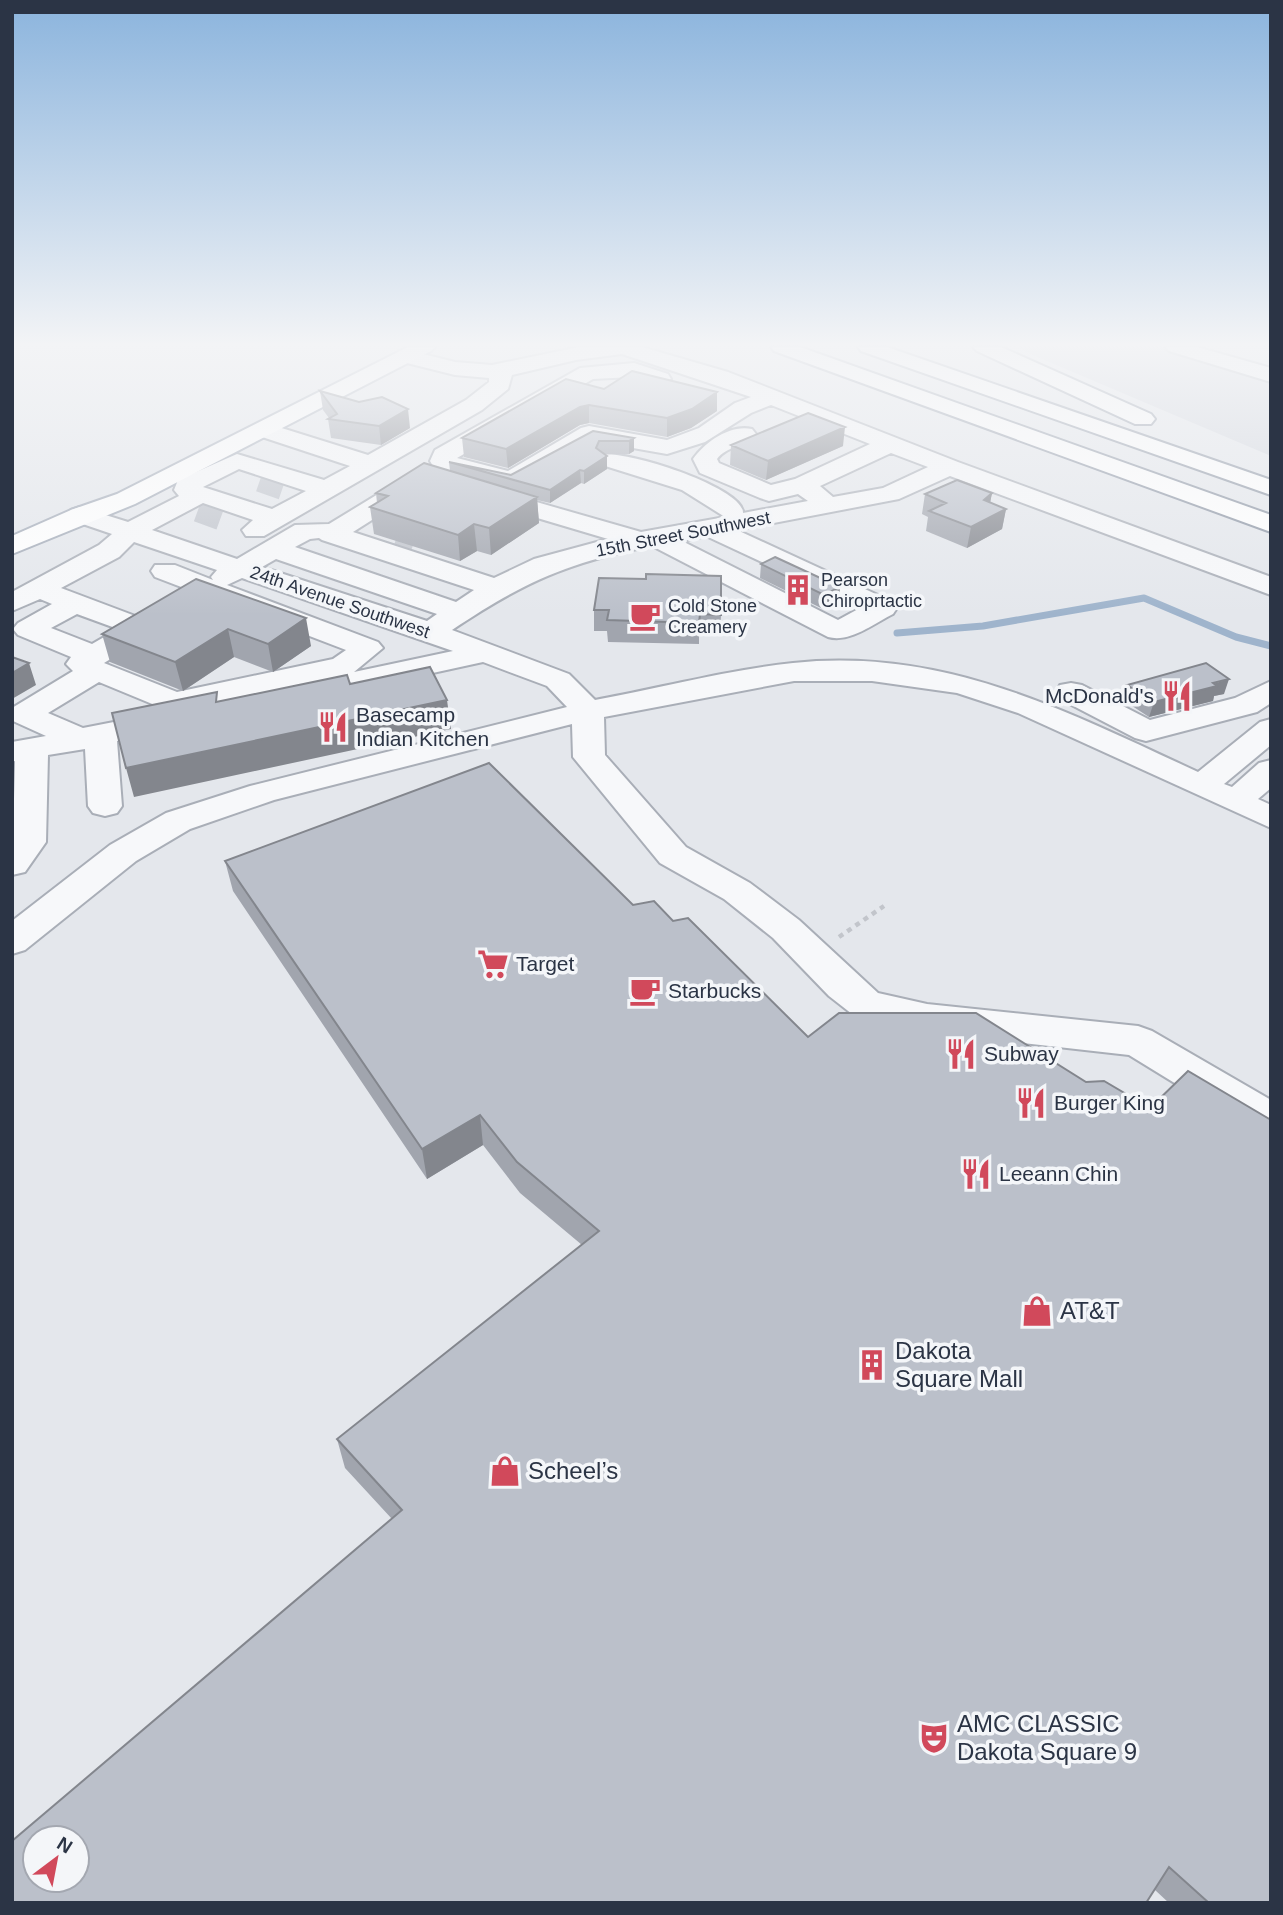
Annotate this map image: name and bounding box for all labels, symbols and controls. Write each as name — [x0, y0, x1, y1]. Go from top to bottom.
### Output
street label: 15th Street Southwest — [594, 507, 772, 561]
street label: 24th Avenue Southwest — [247, 562, 433, 642]
place label: Pearson Chiroprtactic — [821, 570, 922, 611]
building icon: Pearson Chiroprtactic — [781, 573, 815, 607]
place label: Cold Stone Creamery — [668, 596, 757, 637]
cafe icon: Cold Stone Creamery — [628, 599, 662, 633]
restaurant icon: McDonald's — [1160, 679, 1194, 713]
place label: McDonald's — [1045, 684, 1154, 707]
place label: Basecamp Indian Kitchen — [356, 703, 489, 750]
restaurant icon: Basecamp Indian Kitchen — [316, 710, 350, 744]
supermarket icon: Target — [476, 947, 510, 981]
place label: Target — [516, 952, 575, 975]
cafe icon: Starbucks — [628, 974, 662, 1008]
place label: Starbucks — [668, 979, 761, 1002]
restaurant icon: Subway — [944, 1037, 978, 1071]
place label: Subway — [984, 1042, 1059, 1065]
restaurant icon: Burger King — [1014, 1086, 1048, 1120]
place label: Burger King — [1054, 1091, 1165, 1114]
restaurant icon: Leeann Chin — [959, 1157, 993, 1191]
place label: Leeann Chin — [999, 1162, 1118, 1185]
shop icon: AT&T — [1020, 1294, 1054, 1328]
place label: AT&T — [1060, 1297, 1120, 1324]
place label: Dakota Square Mall — [895, 1337, 1023, 1392]
building icon: Dakota Square Mall — [855, 1348, 889, 1382]
shop icon: Scheel’s — [488, 1454, 522, 1488]
place label: Scheel’s — [528, 1457, 618, 1484]
place label: AMC CLASSIC Dakota Square 9 — [957, 1710, 1137, 1765]
theatre icon: AMC CLASSIC Dakota Square 9 — [917, 1721, 951, 1755]
north arrow — [21, 1824, 91, 1894]
text: N — [53, 1832, 76, 1858]

